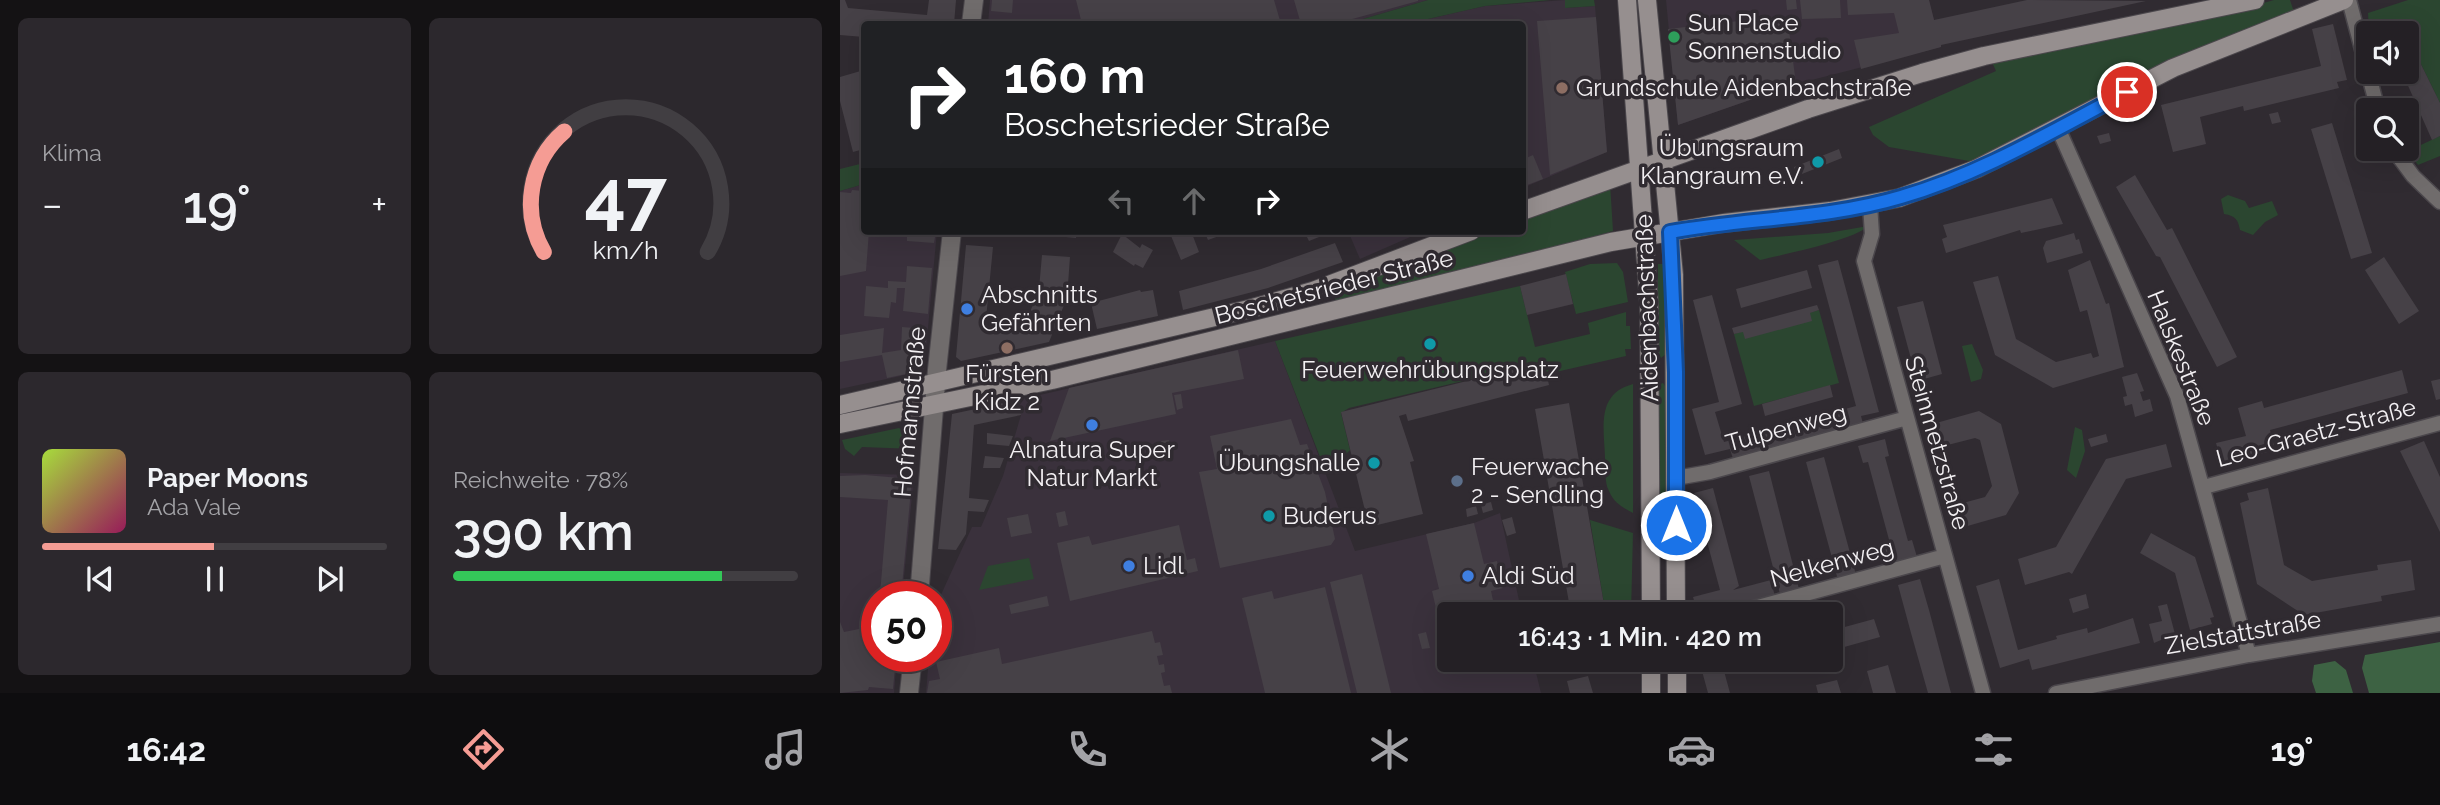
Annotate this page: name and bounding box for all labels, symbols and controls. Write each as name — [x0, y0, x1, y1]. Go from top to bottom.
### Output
place label: Sun Place Sonnenstudio — [1688, 8, 1841, 65]
map controls — [2356, 21, 2419, 161]
button: sound — [2356, 21, 2419, 84]
marker: Sun Place Sonnenstudio — [1666, 29, 1682, 45]
text: 160 m — [1004, 47, 1145, 104]
icon: right — [889, 49, 980, 140]
pin — [2097, 62, 2157, 122]
place label: Grundschule Aidenbachstraße — [1576, 73, 1912, 102]
icon: arrive — [2108, 73, 2146, 111]
marker: Grundschule Aidenbachstraße — [1554, 80, 1570, 96]
button: search — [2356, 98, 2419, 161]
text: Boschetsrieder Straße — [1004, 106, 1330, 143]
place label: Übungsraum Klangraum e.V. — [1640, 133, 1804, 190]
text: Klima — [42, 139, 102, 166]
text: 47 — [584, 154, 667, 239]
marker: Übungsraum Klangraum e.V. — [1810, 154, 1826, 170]
text: 19° — [183, 174, 251, 235]
text: − — [42, 182, 62, 227]
text: + — [371, 182, 387, 227]
icon: left — [1102, 182, 1140, 220]
icon: ahead — [1175, 182, 1213, 220]
icon: right — [1248, 182, 1286, 220]
street label: Aidenbachstraße — [1629, 214, 1664, 402]
text: km/h — [593, 235, 658, 265]
street label: Boschetsrieder Straße — [1212, 243, 1456, 330]
place label: Abschnitts Gefährten — [981, 280, 1098, 337]
street label: Halskestraße — [2141, 286, 2222, 430]
marker: Abschnitts Gefährten — [959, 301, 975, 317]
street label: Hofmannstraße — [888, 326, 931, 498]
marker: Feuerwehrübungsplatz — [1422, 336, 1438, 352]
marker: Fürsten Kidz 2 — [999, 340, 1015, 356]
street label: Steinmetzstraße — [1899, 352, 1976, 533]
place label: Feuerwehrübungsplatz — [1301, 355, 1559, 384]
place label: Fürsten Kidz 2 — [965, 359, 1049, 416]
street label: Leo-Graetz-Straße — [2213, 392, 2419, 473]
street label: Tulpenweg — [1722, 397, 1850, 458]
marker: Alnatura Super Natur Markt — [1084, 417, 1100, 433]
place label: Alnatura Super Natur Markt — [1009, 435, 1175, 492]
place label: Übungshalle — [1218, 448, 1360, 477]
place label: Feuerwache 2 - Sendling — [1471, 452, 1609, 509]
marker: Übungshalle — [1366, 455, 1382, 471]
text: Paper Moons — [147, 463, 308, 493]
text: Reichweite · 78% — [453, 466, 628, 493]
marker: Feuerwache 2 - Sendling — [1449, 473, 1465, 489]
position arrow — [1639, 488, 1713, 562]
text: Ada Vale — [147, 493, 241, 520]
text: 390 km — [453, 501, 634, 562]
place label: Buderus — [1283, 501, 1377, 530]
marker: Buderus — [1261, 508, 1277, 524]
street label: Nelkenweg — [1767, 532, 1897, 593]
place label: Lidl — [1143, 551, 1184, 580]
marker: Lidl — [1121, 558, 1137, 574]
icon: previous — [81, 560, 119, 598]
icon: pause — [196, 560, 234, 598]
icon: next — [311, 560, 349, 598]
place label: Aldi Süd — [1482, 561, 1575, 590]
marker: Aldi Süd — [1460, 568, 1476, 584]
speed limit sign: 50 — [861, 581, 952, 672]
street label: Zielstattstraße — [2163, 605, 2323, 661]
text: 16:43 · 1 Min. · 420 m — [1518, 622, 1762, 652]
icon: directions — [459, 725, 508, 774]
icon: music — [761, 725, 810, 774]
icon: phone — [1063, 725, 1112, 774]
icon: climate — [1365, 725, 1414, 774]
icon: car — [1667, 725, 1716, 774]
icon: filters — [1969, 725, 2018, 774]
text: 16:42 — [126, 731, 206, 768]
text: 19° — [2271, 731, 2314, 768]

